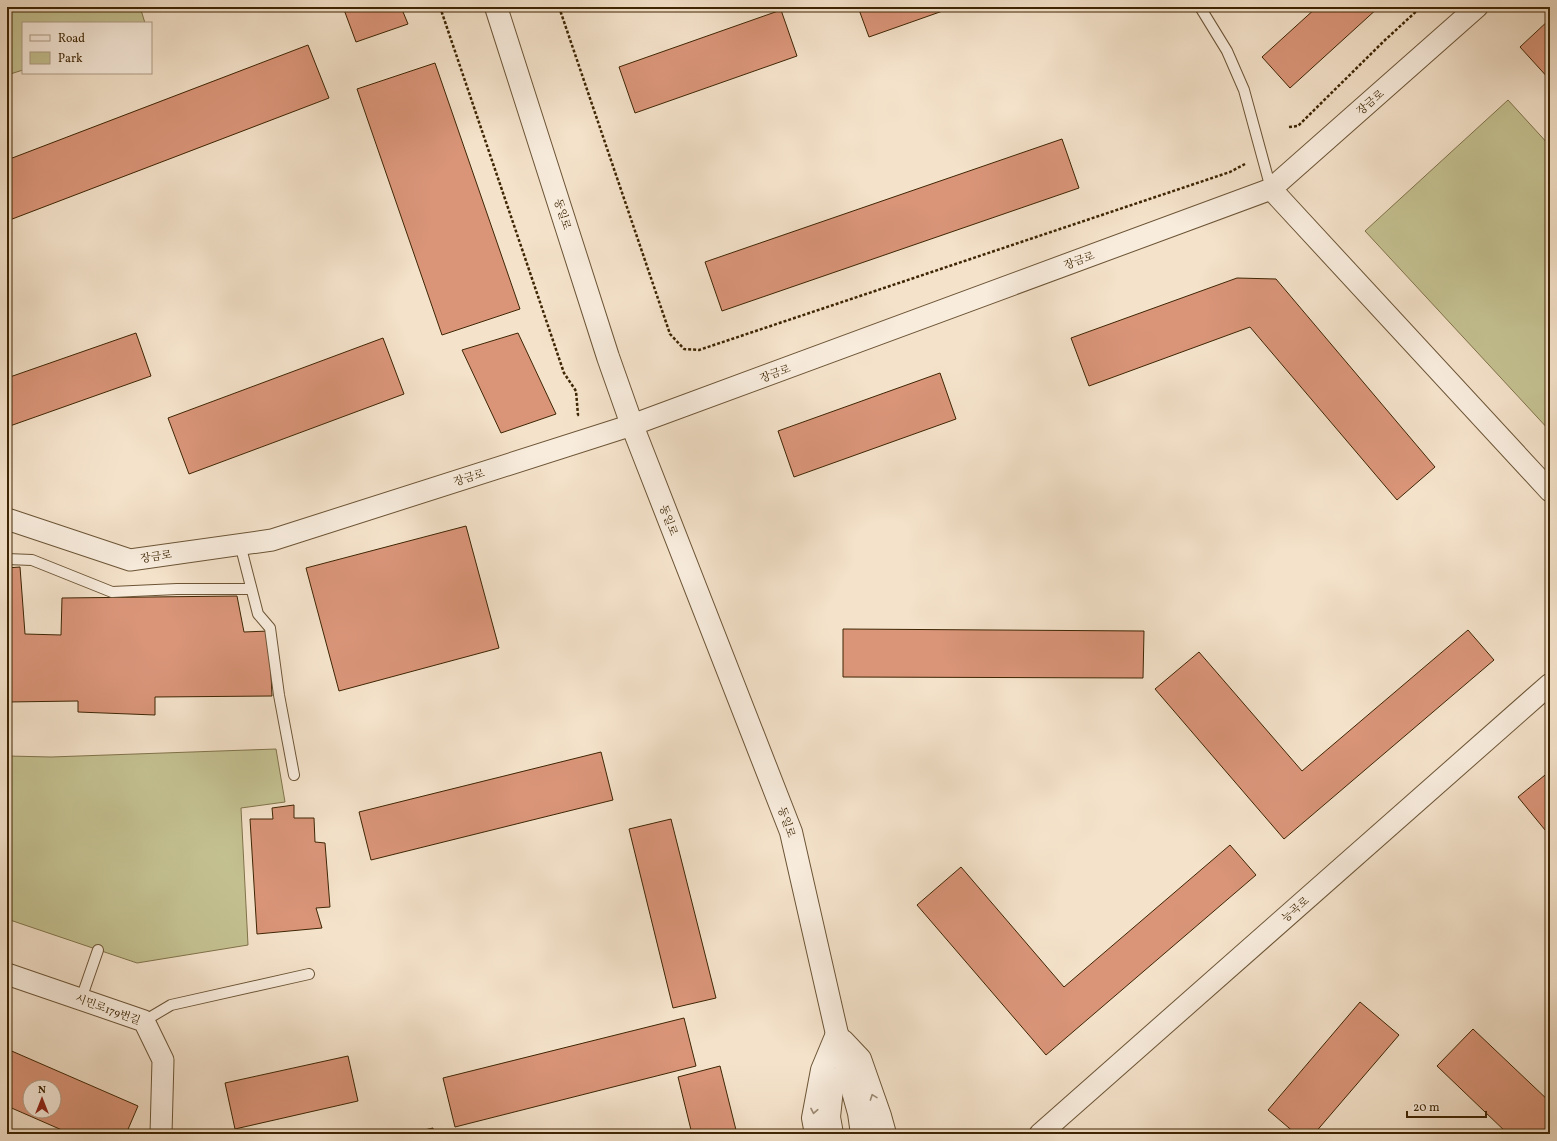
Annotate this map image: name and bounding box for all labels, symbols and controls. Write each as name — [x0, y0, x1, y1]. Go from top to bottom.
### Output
legend — [22, 22, 152, 74]
text: Road — [58, 31, 85, 47]
text: Park — [58, 51, 83, 67]
street label: 장금로 — [1354, 87, 1388, 119]
street label: 동일로 — [550, 197, 574, 232]
street label: 장금로 — [1062, 249, 1097, 274]
street label: 장금로 — [758, 362, 793, 387]
street label: 장금로 — [452, 466, 487, 490]
street label: 동일로 — [655, 503, 680, 538]
street label: 장금로 — [139, 548, 173, 567]
street label: 동일로 — [773, 805, 798, 840]
street label: 능곡로 — [1279, 894, 1313, 926]
street label: 시민로179번길 — [73, 992, 142, 1029]
north arrow — [22, 1079, 62, 1119]
text: N — [38, 1083, 46, 1098]
one-way arrow — [870, 1093, 878, 1100]
scale bar — [1407, 1093, 1486, 1119]
text: 20 m — [1413, 1100, 1440, 1116]
one-way arrow — [810, 1108, 819, 1114]

